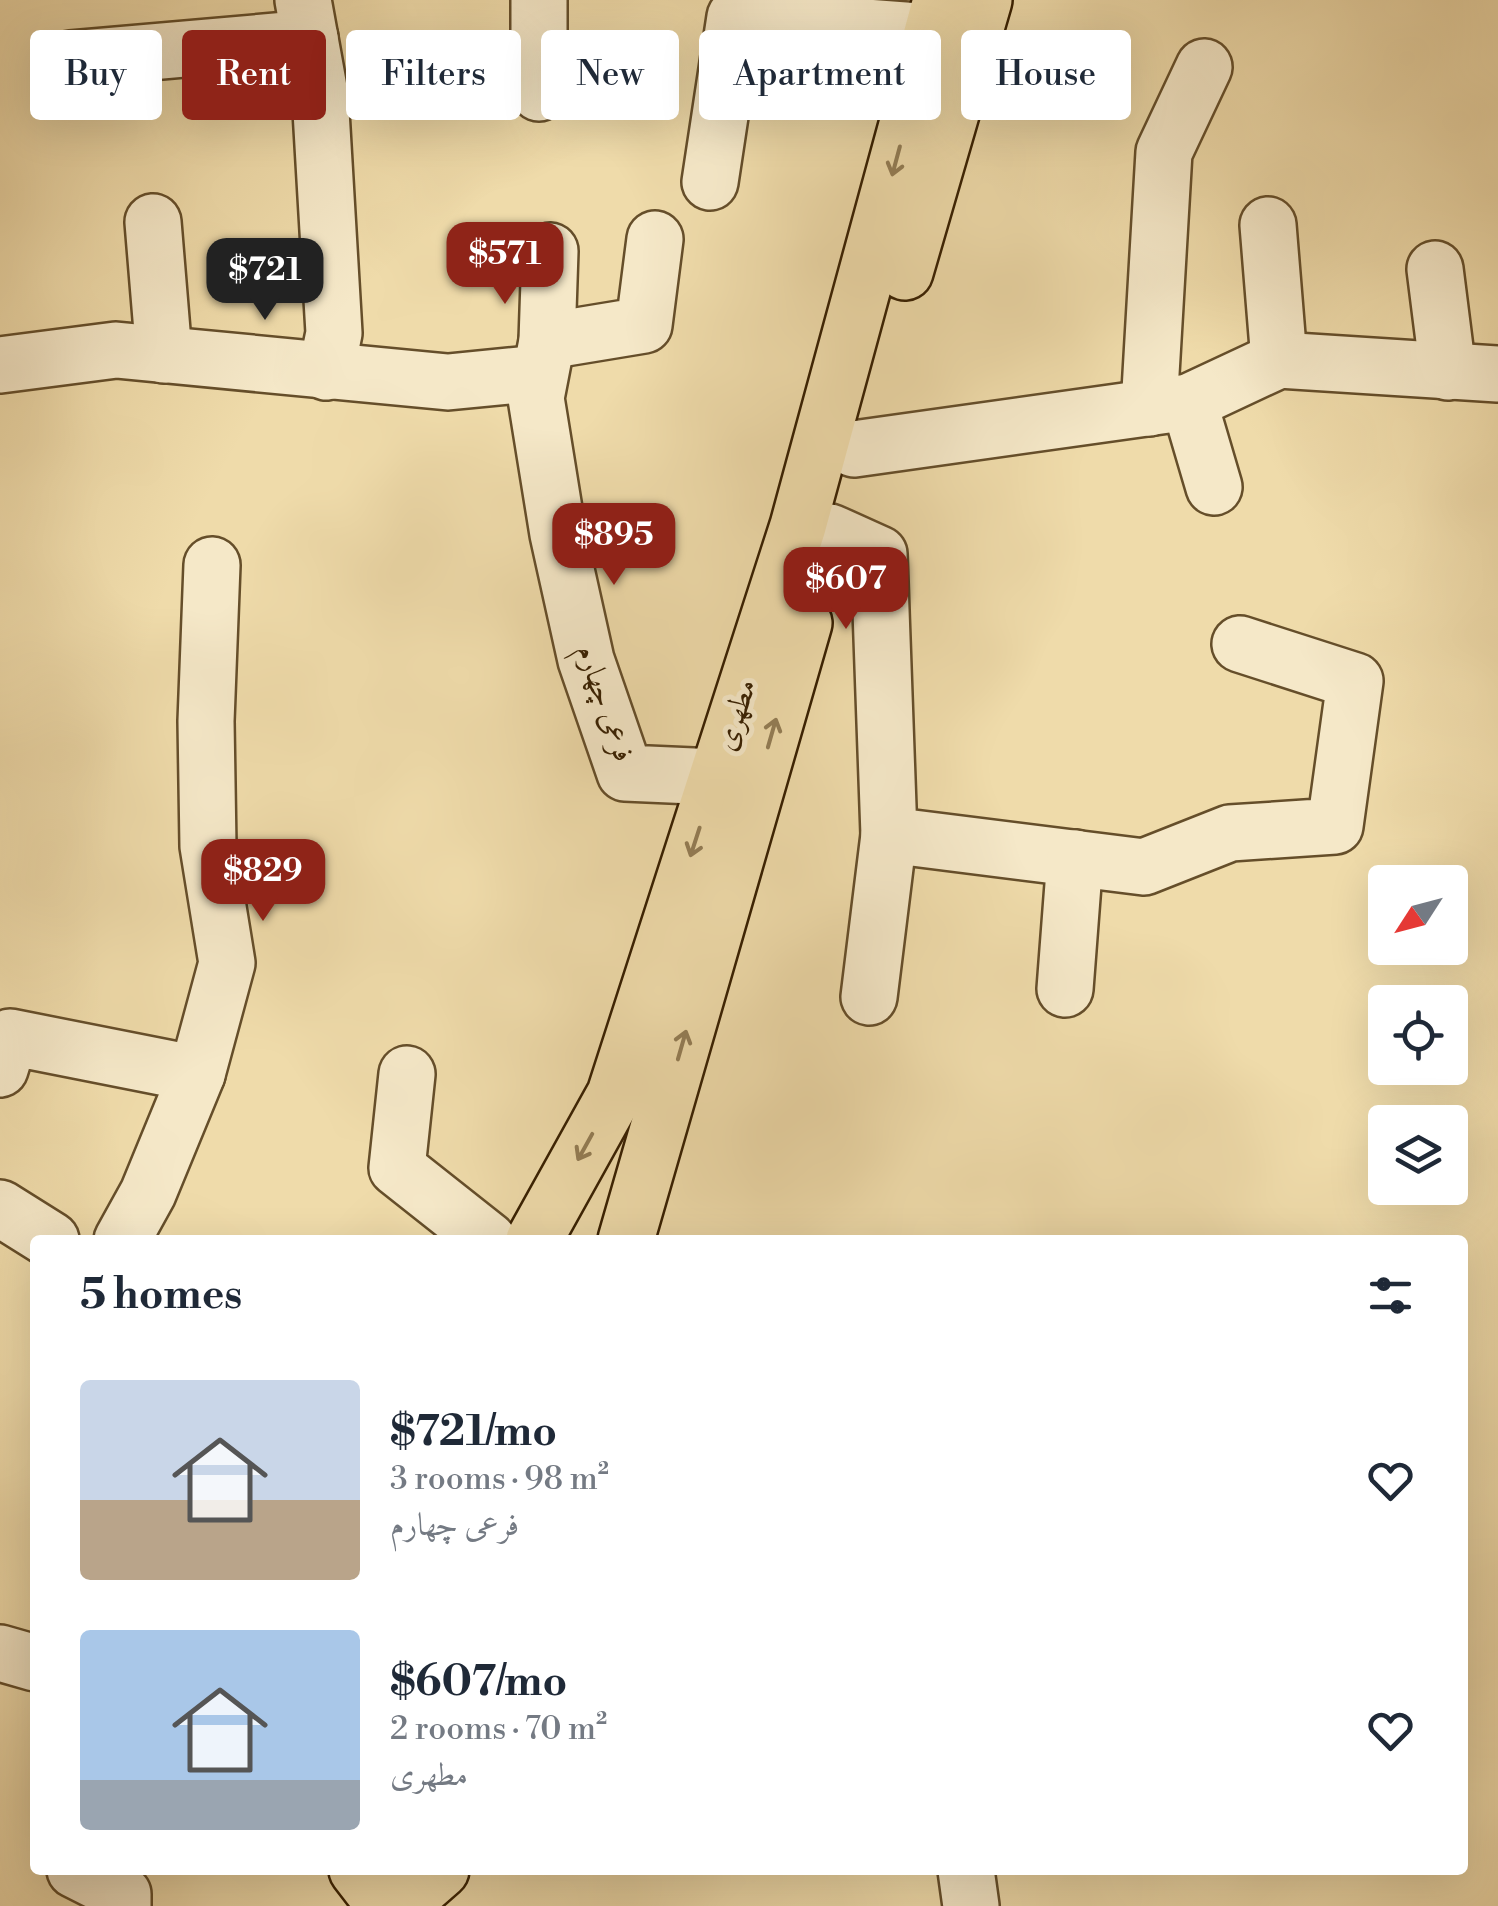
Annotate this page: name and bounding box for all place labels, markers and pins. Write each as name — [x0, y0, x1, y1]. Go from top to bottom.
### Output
pin: $571 — [446, 222, 564, 307]
pin: $721 — [206, 238, 324, 323]
pin: $895 — [555, 503, 673, 588]
pin: $607 — [787, 547, 905, 632]
pin: $829 — [204, 839, 322, 924]

